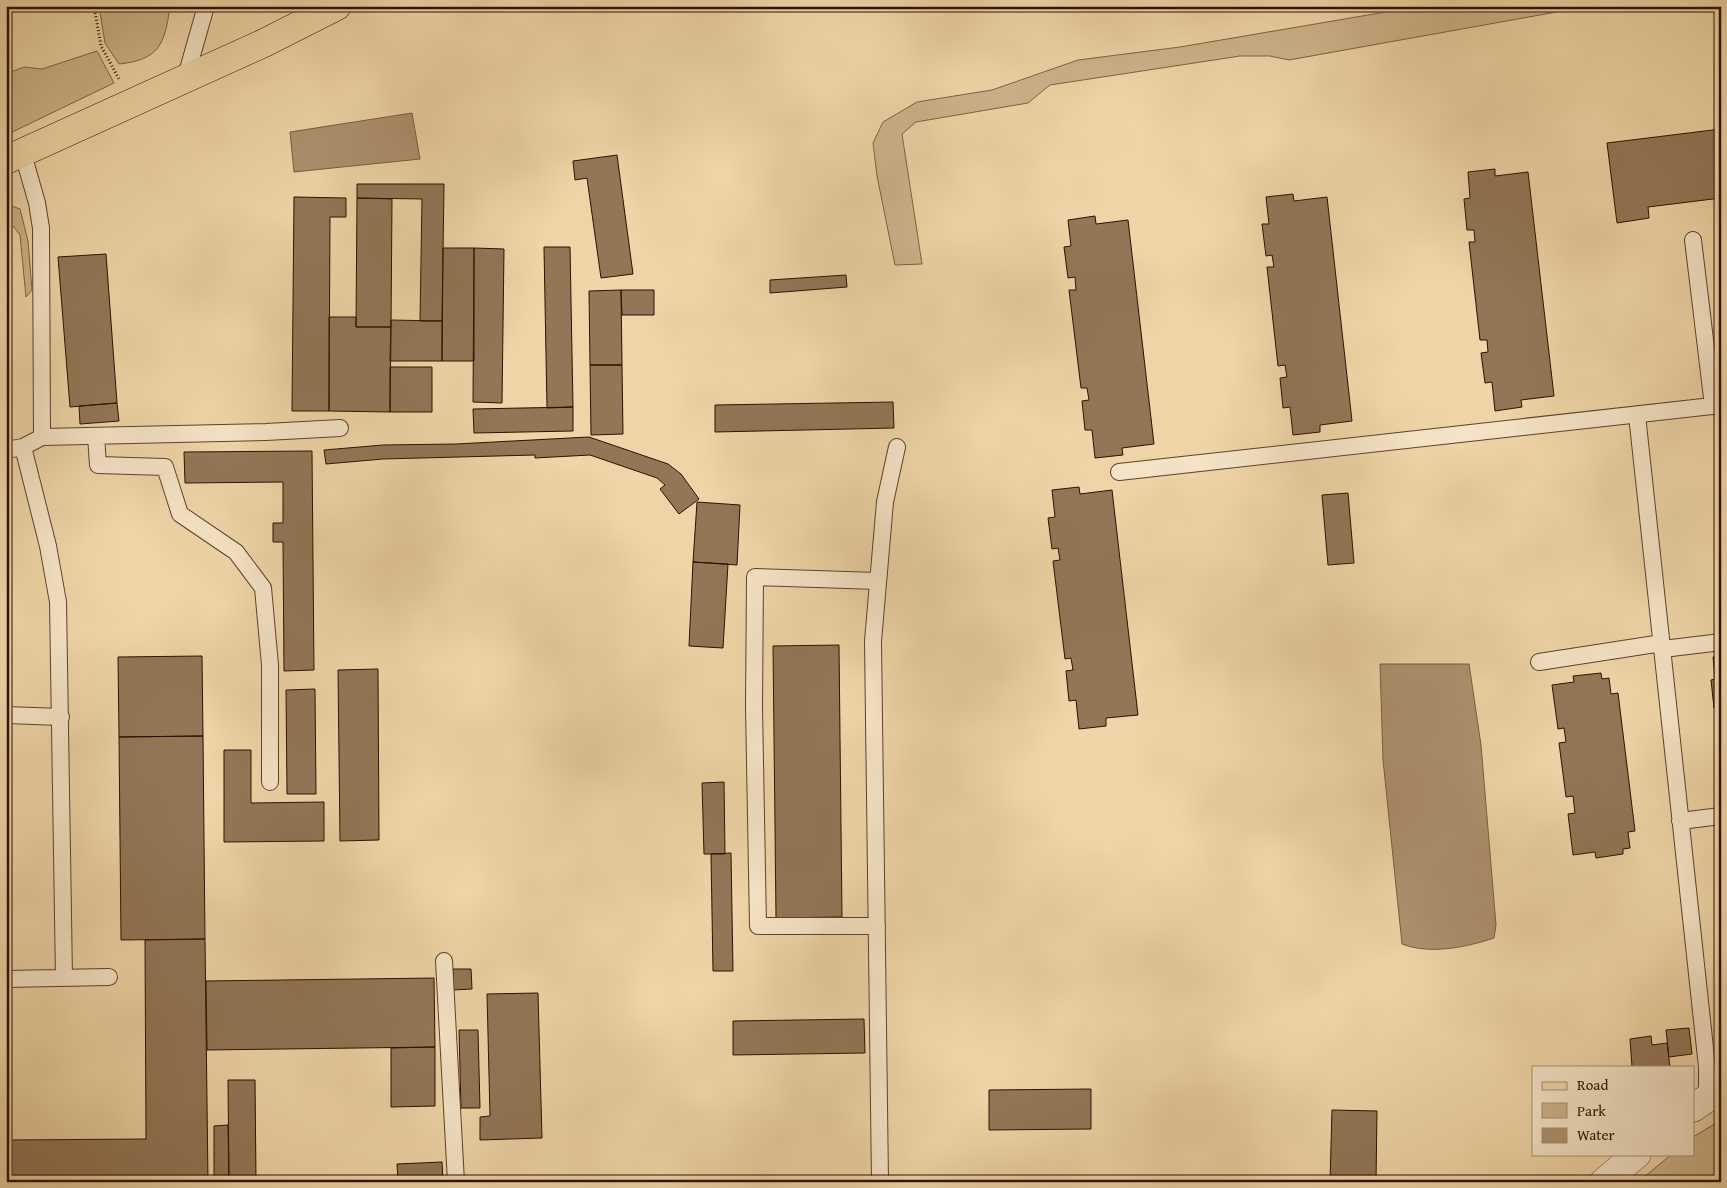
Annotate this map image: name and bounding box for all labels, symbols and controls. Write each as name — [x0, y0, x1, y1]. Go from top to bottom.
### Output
legend — [1532, 1066, 1694, 1156]
text: Road — [1577, 1074, 1608, 1095]
text: Park — [1577, 1100, 1606, 1121]
text: Water — [1577, 1124, 1615, 1145]

